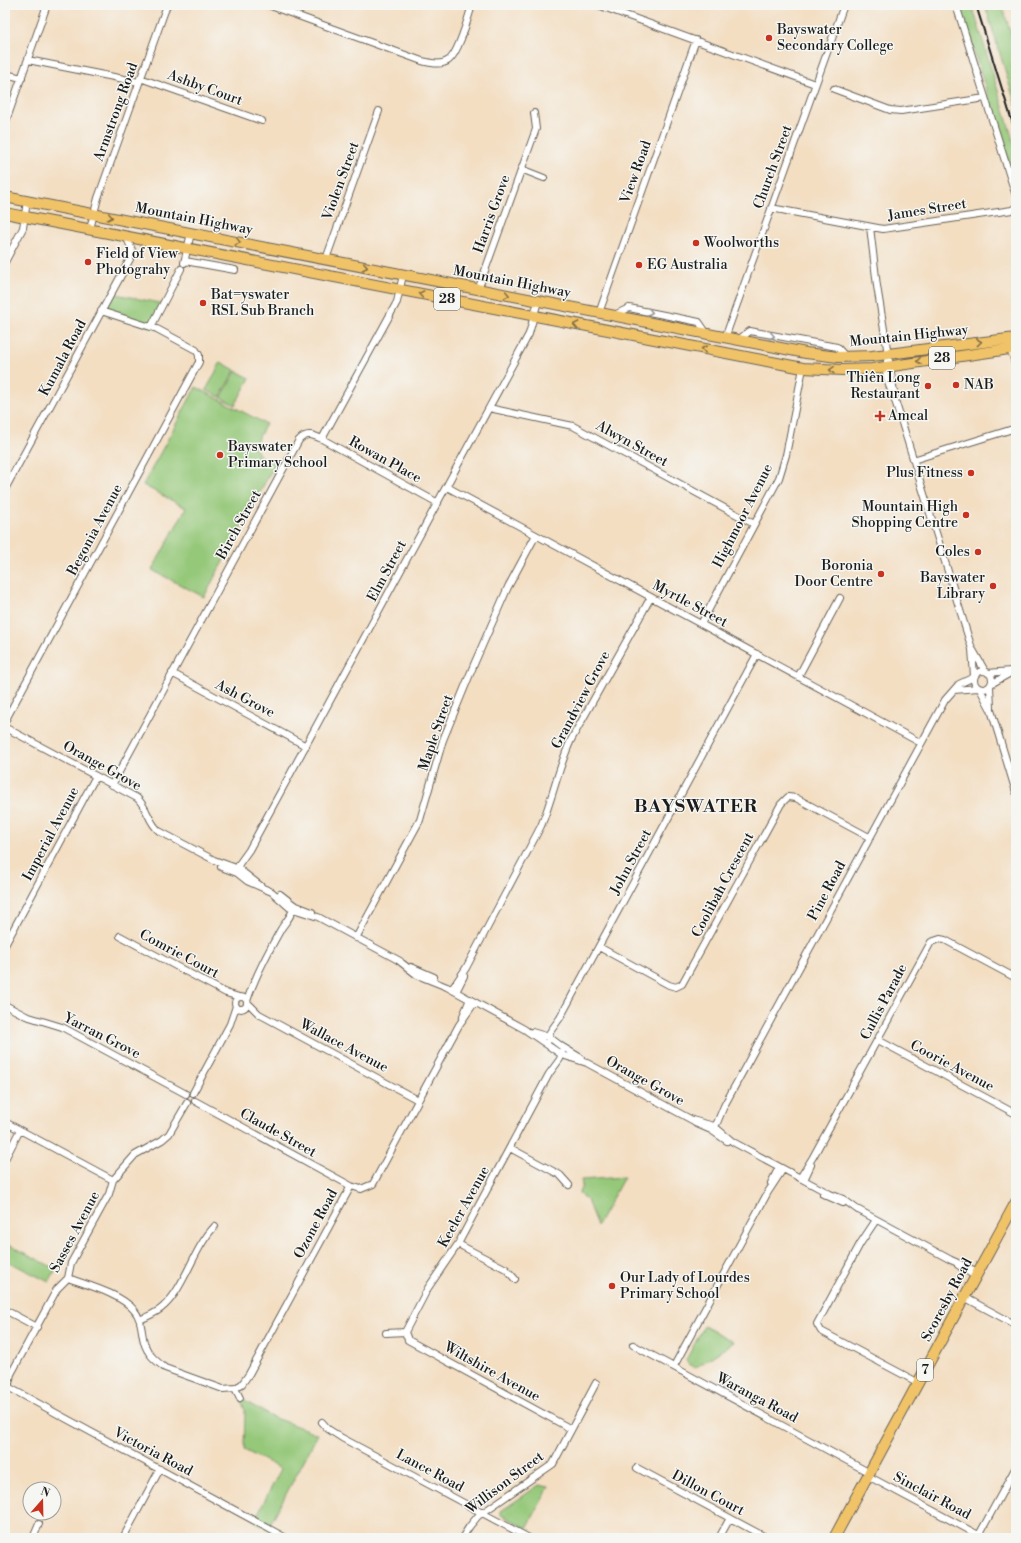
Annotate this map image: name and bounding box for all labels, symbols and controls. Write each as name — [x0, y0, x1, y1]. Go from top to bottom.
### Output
place label: Bayswater Secondary College — [776, 21, 894, 55]
marker: Bayswater Secondary College — [764, 33, 774, 43]
street label: Armstrong Road — [89, 60, 142, 165]
street label: Ashby Court — [164, 66, 245, 110]
street label: Church Street — [749, 123, 797, 211]
street label: View Road — [616, 138, 656, 207]
street label: Violen Street — [318, 139, 364, 224]
street label: Harris Grove — [469, 172, 515, 256]
street label: James Street — [885, 195, 968, 225]
street label: Mountain Highway — [134, 199, 255, 239]
one-way arrow — [107, 212, 113, 220]
place label: Woolworths — [703, 234, 779, 252]
one-way arrow — [235, 237, 241, 246]
marker: Woolworths — [691, 238, 701, 248]
place label: Field of View Photograhy — [96, 245, 178, 279]
place label: EG Australia — [647, 256, 728, 274]
marker: Field of View Photograhy — [83, 257, 93, 267]
marker: EG Australia — [634, 260, 644, 270]
street label: Mountain Highway — [452, 262, 573, 302]
one-way arrow — [362, 263, 369, 271]
place label: Bat=yswater RSL Sub Branch — [210, 286, 315, 320]
road number: 28 — [434, 288, 460, 310]
one-way arrow — [418, 291, 424, 299]
one-way arrow — [503, 291, 510, 299]
marker: Bat=yswater RSL Sub Branch — [198, 298, 208, 308]
one-way arrow — [647, 308, 653, 316]
street label: Kumala Road — [35, 317, 91, 399]
one-way arrow — [573, 321, 579, 329]
street label: Mountain Highway — [849, 321, 970, 351]
one-way arrow — [769, 331, 775, 339]
one-way arrow — [976, 338, 982, 347]
one-way arrow — [701, 345, 707, 354]
road number: 28 — [929, 347, 955, 369]
one-way arrow — [915, 356, 922, 365]
one-way arrow — [829, 365, 835, 374]
place label: Thiên Long Restaurant — [846, 369, 921, 403]
place label: NAB — [964, 376, 994, 394]
marker: NAB — [951, 380, 961, 390]
marker: Thiên Long Restaurant — [923, 381, 933, 391]
place label: Amcal — [887, 407, 928, 425]
marker: Amcal — [875, 411, 885, 421]
street label: Alwyn Street — [592, 416, 671, 471]
street label: Rowan Place — [346, 433, 424, 487]
place label: Bayswater Primary School — [227, 438, 327, 472]
marker: Bayswater Primary School — [215, 450, 225, 460]
street label: Highmoor Avenue — [709, 461, 777, 571]
place label: Plus Fitness — [886, 464, 963, 482]
marker: Plus Fitness — [966, 468, 976, 478]
street label: Begonia Avenue — [63, 481, 127, 580]
street label: Birch Street — [212, 487, 265, 564]
place label: Mountain High Shopping Centre — [851, 498, 959, 532]
marker: Mountain High Shopping Centre — [961, 510, 971, 520]
street label: Elm Street — [363, 537, 411, 605]
place label: Coles — [935, 543, 970, 561]
marker: Coles — [973, 547, 983, 557]
place label: Boronia Door Centre — [794, 557, 874, 591]
marker: Boronia Door Centre — [876, 569, 886, 579]
place label: Bayswater Library — [919, 569, 985, 603]
street label: Myrtle Street — [649, 577, 731, 631]
marker: Bayswater Library — [988, 581, 998, 591]
street label: Grandview Grove — [548, 648, 614, 752]
street label: Ash Grove — [211, 675, 278, 722]
street label: Maple Street — [415, 692, 457, 774]
street label: Orange Grove — [60, 737, 144, 795]
street label: Imperial Avenue — [19, 784, 83, 884]
district label: BAYSWATER — [634, 795, 758, 818]
street label: John Street — [606, 826, 656, 899]
street label: Coolibah Crescent — [688, 829, 758, 941]
street label: Pine Road — [804, 858, 850, 924]
street label: Comrie Court — [136, 926, 222, 983]
street label: Cullis Parade — [856, 961, 912, 1043]
street label: Yarran Grove — [60, 1009, 143, 1063]
street label: Wallace Avenue — [296, 1015, 391, 1077]
street label: Coorie Avenue — [907, 1036, 997, 1096]
street label: Orange Grove — [603, 1052, 687, 1110]
street label: Claude Street — [237, 1105, 319, 1161]
street label: Keeler Avenue — [434, 1163, 494, 1251]
street label: Ozone Road — [290, 1186, 342, 1262]
street label: Sasses Avenue — [46, 1188, 104, 1276]
street label: Scoresby Road — [917, 1255, 977, 1345]
place label: Our Lady of Lourdes Primary School — [620, 1269, 750, 1303]
marker: Our Lady of Lourdes Primary School — [607, 1281, 617, 1291]
street label: Wiltshire Avenue — [440, 1338, 543, 1406]
road number: 7 — [917, 1359, 933, 1381]
street label: Waranga Road — [712, 1368, 801, 1427]
street label: Victoria Road — [110, 1423, 196, 1480]
street label: Lance Road — [393, 1446, 467, 1496]
street label: Willison Street — [462, 1448, 548, 1519]
street label: Dillon Court — [669, 1466, 747, 1520]
street label: Sinclair Road — [890, 1468, 974, 1524]
north arrow — [22, 1481, 62, 1521]
text: N — [39, 1484, 52, 1501]

